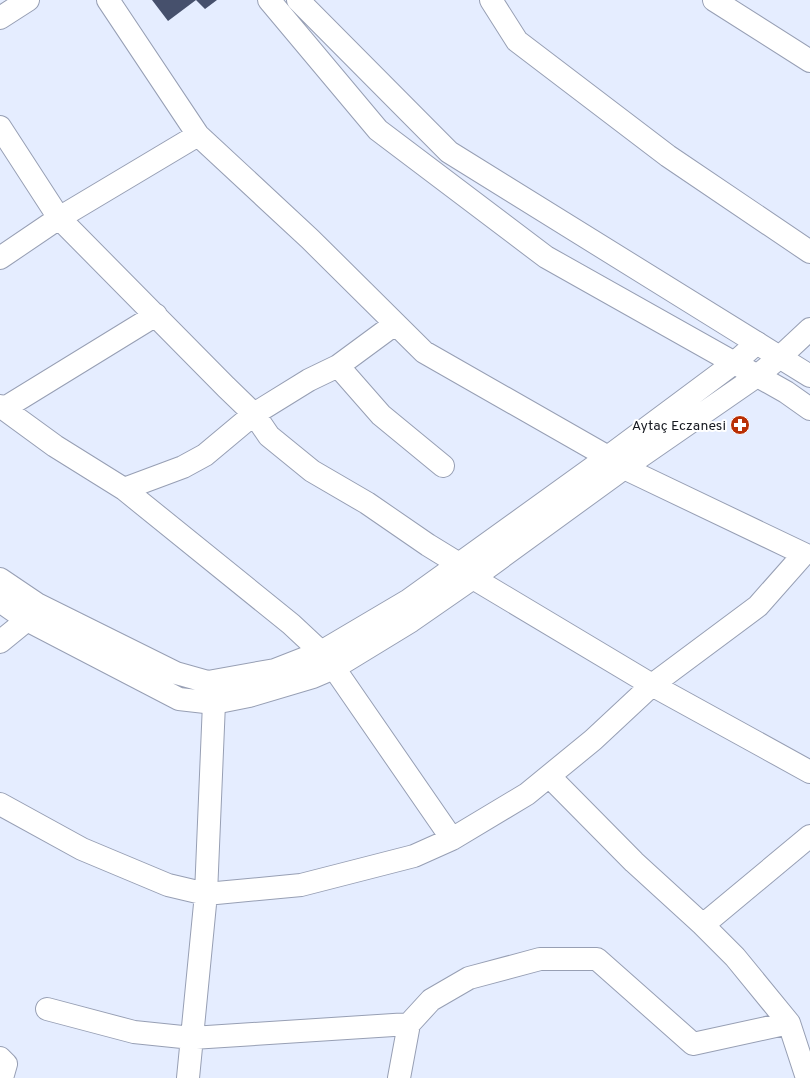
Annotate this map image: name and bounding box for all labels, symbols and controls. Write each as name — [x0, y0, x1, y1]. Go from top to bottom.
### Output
pharmacy icon: Aytaç Eczanesi — [729, 414, 751, 436]
place label: Aytaç Eczanesi — [632, 418, 726, 435]

